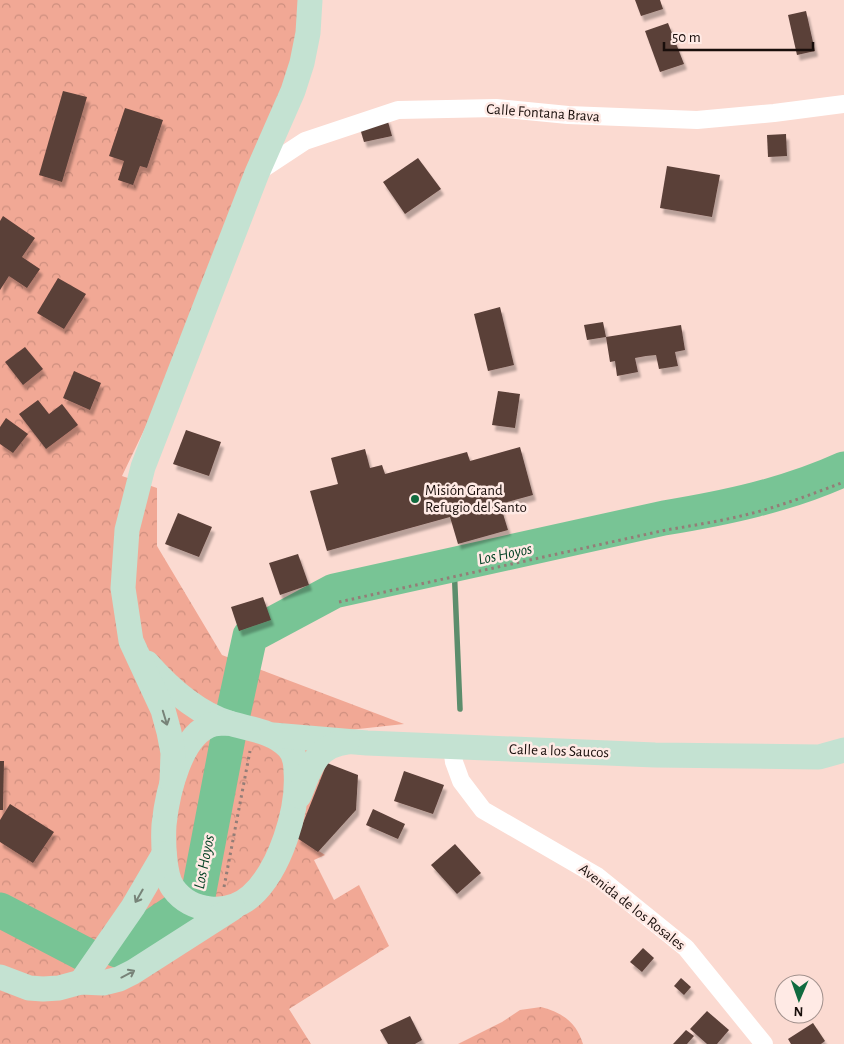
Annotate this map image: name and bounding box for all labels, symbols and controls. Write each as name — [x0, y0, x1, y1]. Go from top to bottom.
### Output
scale bar — [664, 20, 813, 52]
text: 50 m — [672, 30, 701, 45]
street label: Calle Fontana Brava — [486, 102, 600, 124]
place label: Misión Grand Refugio del Santo — [425, 483, 527, 515]
marker: Misión Grand Refugio del Santo — [409, 493, 421, 505]
water label: Los Hoyos — [477, 540, 533, 568]
one-way arrow — [160, 709, 170, 725]
street label: Calle a los Saucos — [509, 742, 609, 760]
water label: Los Hoyos — [191, 834, 217, 890]
street label: Avenida de los Rosales — [576, 861, 688, 953]
one-way arrow — [134, 888, 144, 902]
one-way arrow — [121, 969, 136, 979]
north arrow — [774, 974, 824, 1024]
text: N — [793, 1004, 804, 1018]

